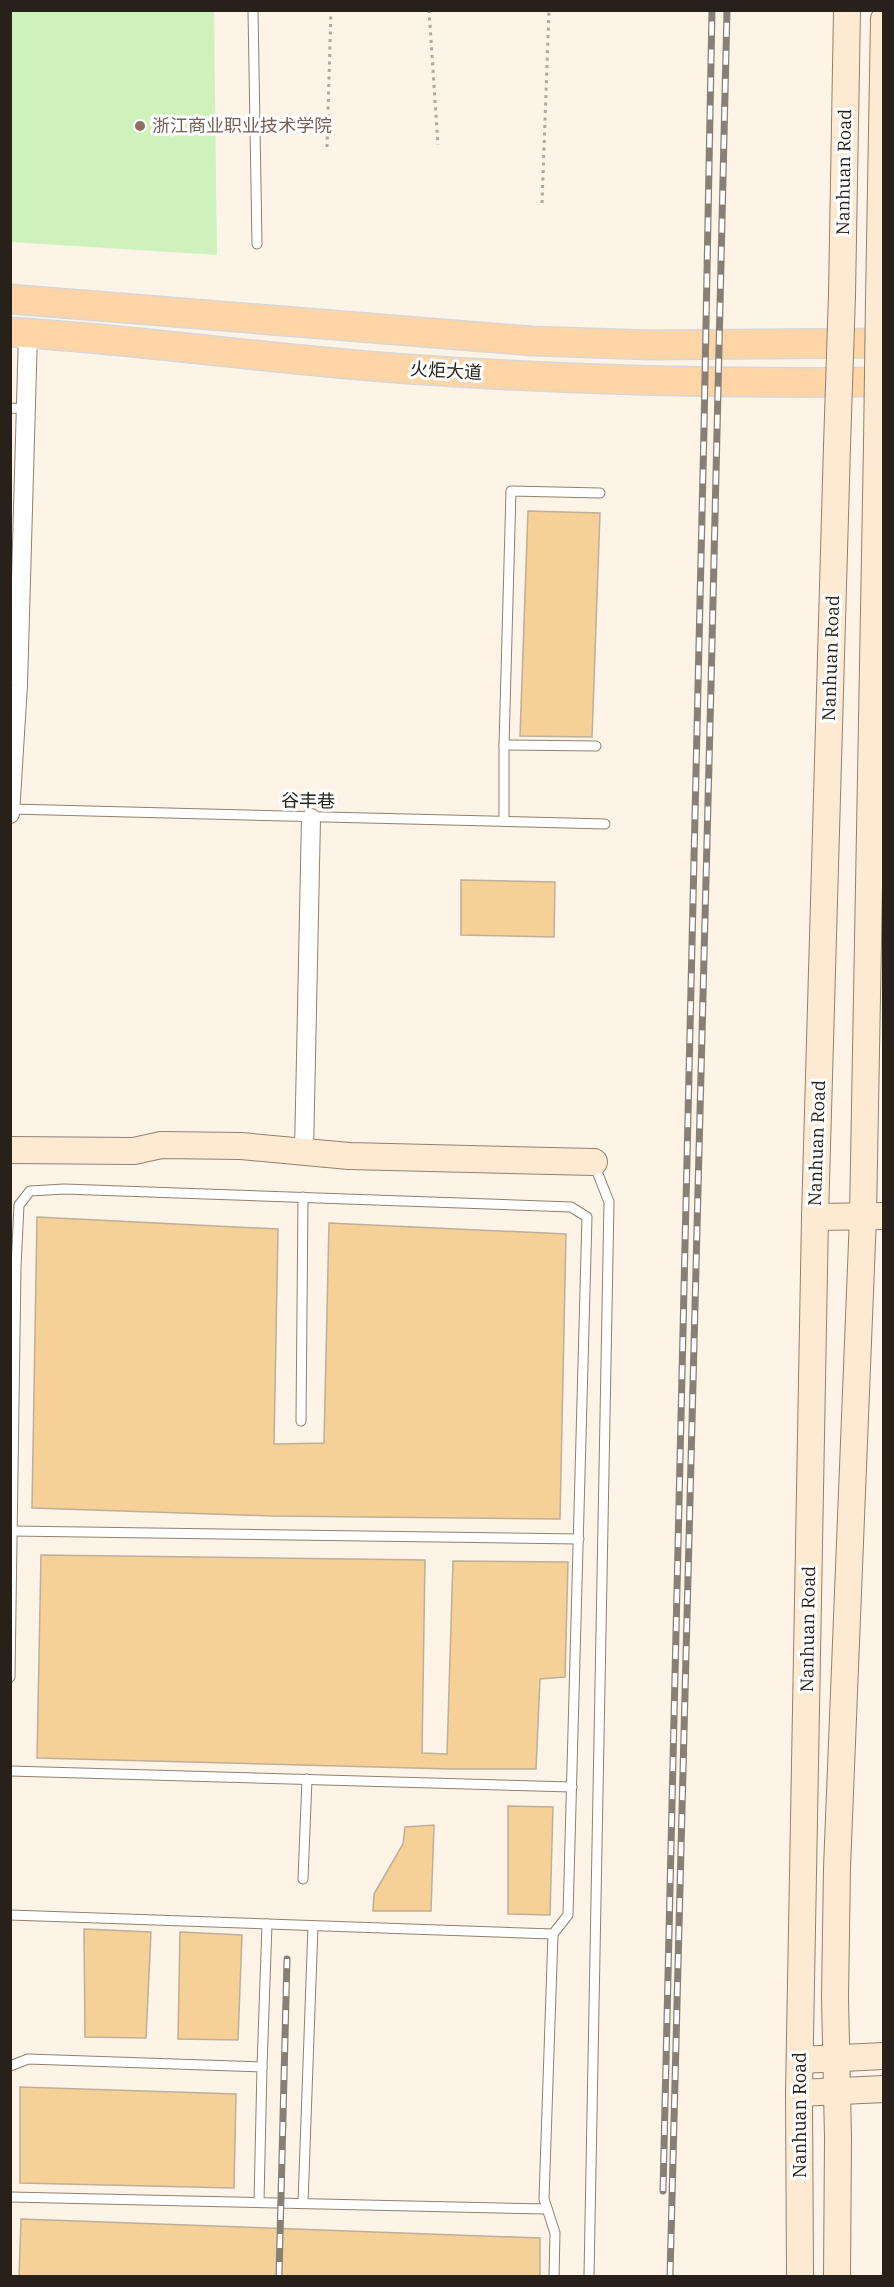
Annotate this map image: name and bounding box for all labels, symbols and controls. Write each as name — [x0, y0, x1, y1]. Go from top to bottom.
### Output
street label: Nanhuan Road — [831, 109, 856, 235]
place label: 浙江商业职业技术学院 — [152, 114, 332, 137]
marker: 浙江商业职业技术学院 — [133, 119, 147, 133]
street label: 火炬大道 — [409, 357, 483, 384]
street label: Nanhuan Road — [817, 595, 844, 721]
street label: 谷丰巷 — [281, 789, 335, 812]
street label: Nanhuan Road — [803, 1080, 830, 1206]
street label: Nanhuan Road — [795, 1566, 820, 1692]
street label: Nanhuan Road — [788, 2052, 811, 2178]

